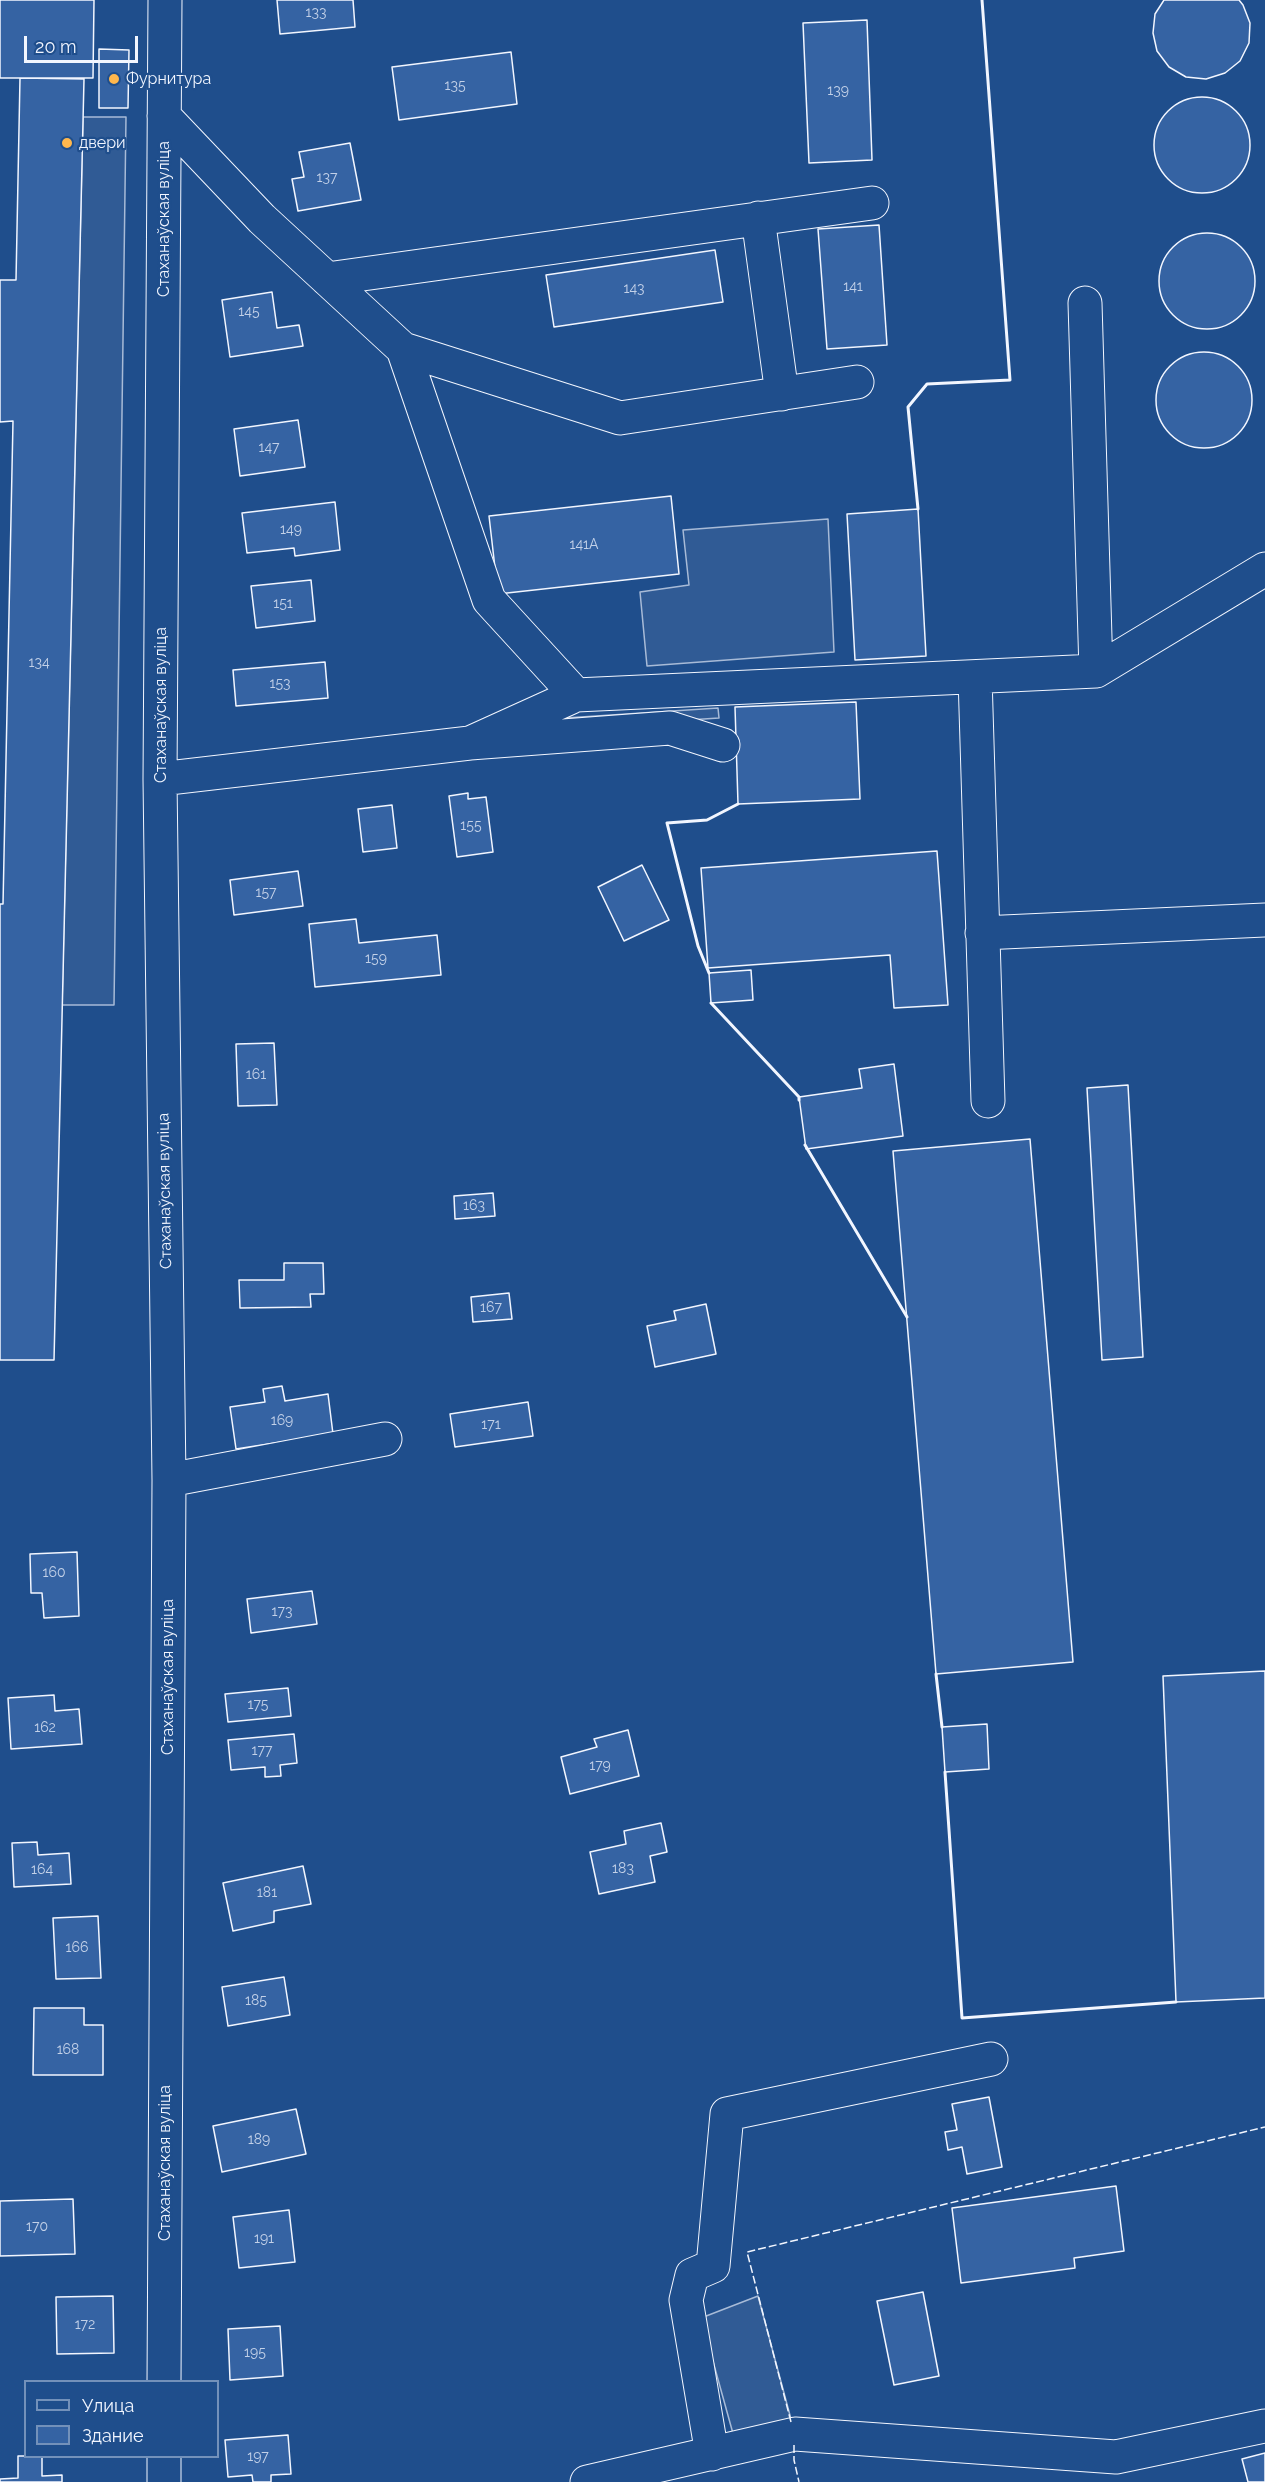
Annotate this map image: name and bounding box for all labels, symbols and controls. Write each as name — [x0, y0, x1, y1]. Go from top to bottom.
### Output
house number: 133 — [306, 5, 326, 21]
scale bar — [27, 24, 141, 62]
text: 20 m — [35, 36, 77, 57]
place label: Фурнитура — [126, 69, 211, 89]
marker: Фурнитура — [107, 72, 121, 86]
house number: 135 — [444, 78, 466, 94]
house number: 139 — [827, 83, 849, 99]
place label: двери — [79, 133, 126, 153]
marker: двери — [60, 136, 74, 150]
street label: Стаханаўская вуліца — [154, 141, 174, 297]
house number: 137 — [317, 170, 337, 186]
house number: 141 — [843, 279, 863, 295]
house number: 143 — [623, 281, 645, 297]
house number: 145 — [238, 304, 260, 320]
house number: 147 — [258, 440, 280, 456]
house number: 149 — [280, 522, 302, 538]
house number: 141А — [569, 537, 599, 553]
house number: 151 — [273, 596, 293, 612]
street label: Стаханаўская вуліца — [151, 627, 171, 783]
house number: 134 — [28, 655, 50, 671]
house number: 153 — [269, 676, 291, 692]
house number: 155 — [460, 818, 482, 834]
house number: 157 — [255, 885, 277, 901]
house number: 159 — [365, 951, 387, 967]
house number: 161 — [246, 1067, 266, 1083]
street label: Стаханаўская вуліца — [154, 1113, 176, 1269]
house number: 163 — [463, 1198, 485, 1214]
house number: 167 — [480, 1300, 502, 1316]
house number: 169 — [271, 1413, 293, 1429]
house number: 171 — [481, 1417, 501, 1433]
house number: 160 — [42, 1565, 66, 1581]
street label: Стаханаўская вуліца — [158, 1599, 178, 1755]
house number: 173 — [272, 1604, 292, 1620]
house number: 175 — [248, 1697, 268, 1713]
house number: 162 — [34, 1720, 56, 1736]
house number: 177 — [252, 1743, 272, 1759]
house number: 179 — [589, 1758, 611, 1774]
house number: 183 — [612, 1861, 634, 1877]
house number: 164 — [31, 1862, 53, 1878]
house number: 181 — [257, 1885, 277, 1901]
house number: 166 — [66, 1940, 88, 1956]
house number: 185 — [245, 1993, 267, 2009]
house number: 168 — [57, 2042, 79, 2058]
street label: Стаханаўская вуліца — [155, 2085, 175, 2241]
house number: 189 — [248, 2132, 270, 2148]
house number: 170 — [26, 2219, 48, 2235]
house number: 191 — [254, 2231, 274, 2247]
house number: 172 — [75, 2317, 95, 2333]
house number: 195 — [244, 2345, 266, 2361]
legend — [24, 2380, 219, 2458]
text: Улица — [82, 2395, 134, 2416]
text: Здание — [82, 2425, 144, 2446]
house number: 197 — [247, 2449, 269, 2465]

